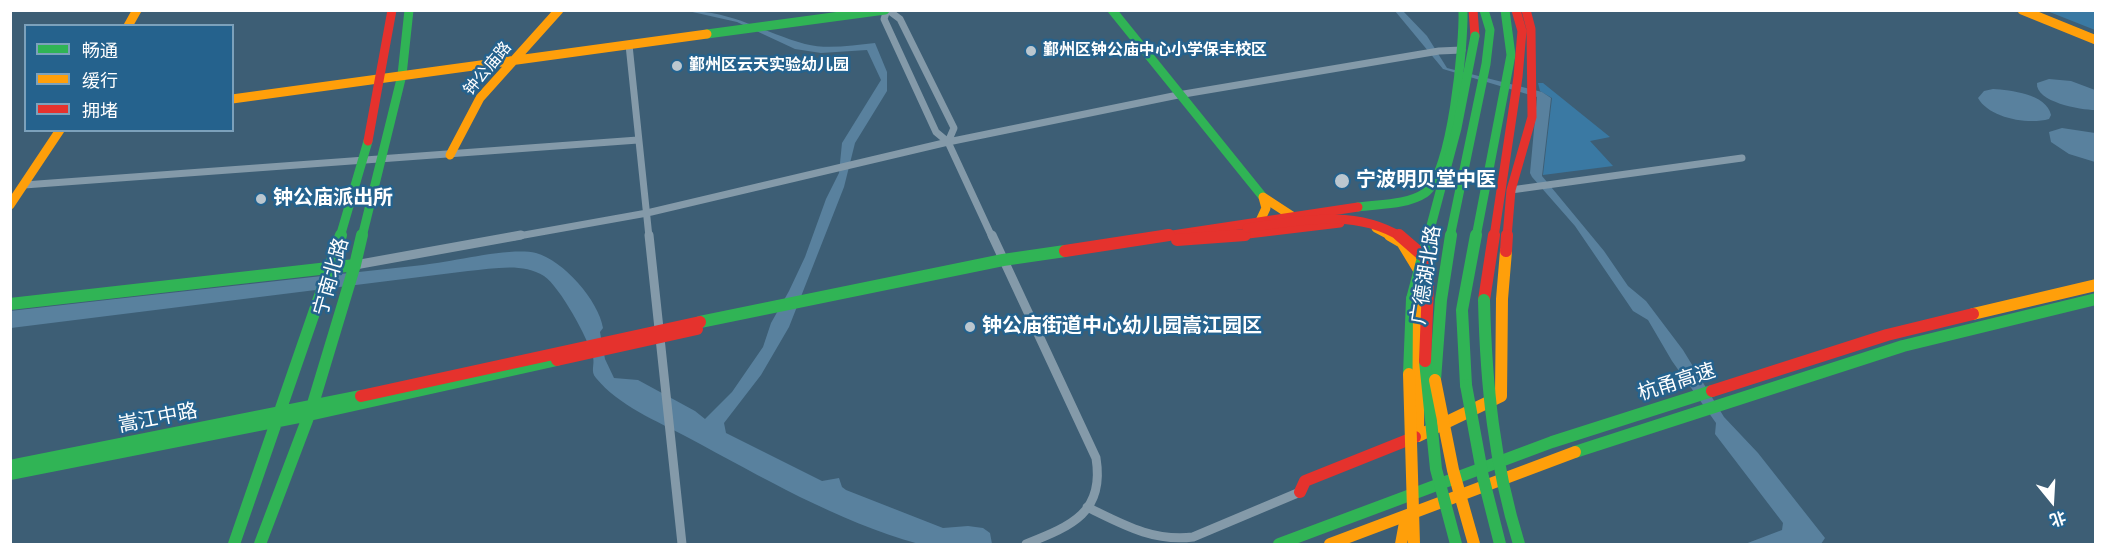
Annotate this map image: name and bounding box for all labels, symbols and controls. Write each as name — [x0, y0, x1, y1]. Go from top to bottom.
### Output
legend — [24, 24, 234, 132]
street label: 钟公庙路 — [460, 38, 516, 100]
text: 畅通 — [82, 39, 118, 63]
place label: 鄞州区钟公庙中心小学保丰校区 — [1043, 41, 1267, 61]
marker: 鄞州区钟公庙中心小学保丰校区 — [1024, 44, 1038, 58]
place label: 鄞州区云天实验幼儿园 — [689, 56, 849, 76]
marker: 鄞州区云天实验幼儿园 — [670, 59, 684, 73]
text: 缓行 — [82, 69, 118, 93]
text: 拥堵 — [82, 99, 118, 123]
place label: 宁波明贝堂中医 — [1356, 169, 1496, 193]
marker: 宁波明贝堂中医 — [1333, 172, 1351, 190]
place label: 钟公庙派出所 — [273, 187, 393, 211]
marker: 钟公庙派出所 — [254, 192, 268, 206]
street label: 广德湖北路 — [1407, 224, 1447, 326]
street label: 宁南北路 — [309, 235, 355, 319]
place label: 钟公庙街道中心幼儿园嵩江园区 — [982, 315, 1262, 339]
marker: 钟公庙街道中心幼儿园嵩江园区 — [963, 320, 977, 334]
street label: 杭甬高速 — [1635, 359, 1719, 407]
street label: 嵩江中路 — [116, 400, 200, 438]
north arrow — [2022, 471, 2082, 531]
text: 北 — [2047, 506, 2069, 531]

